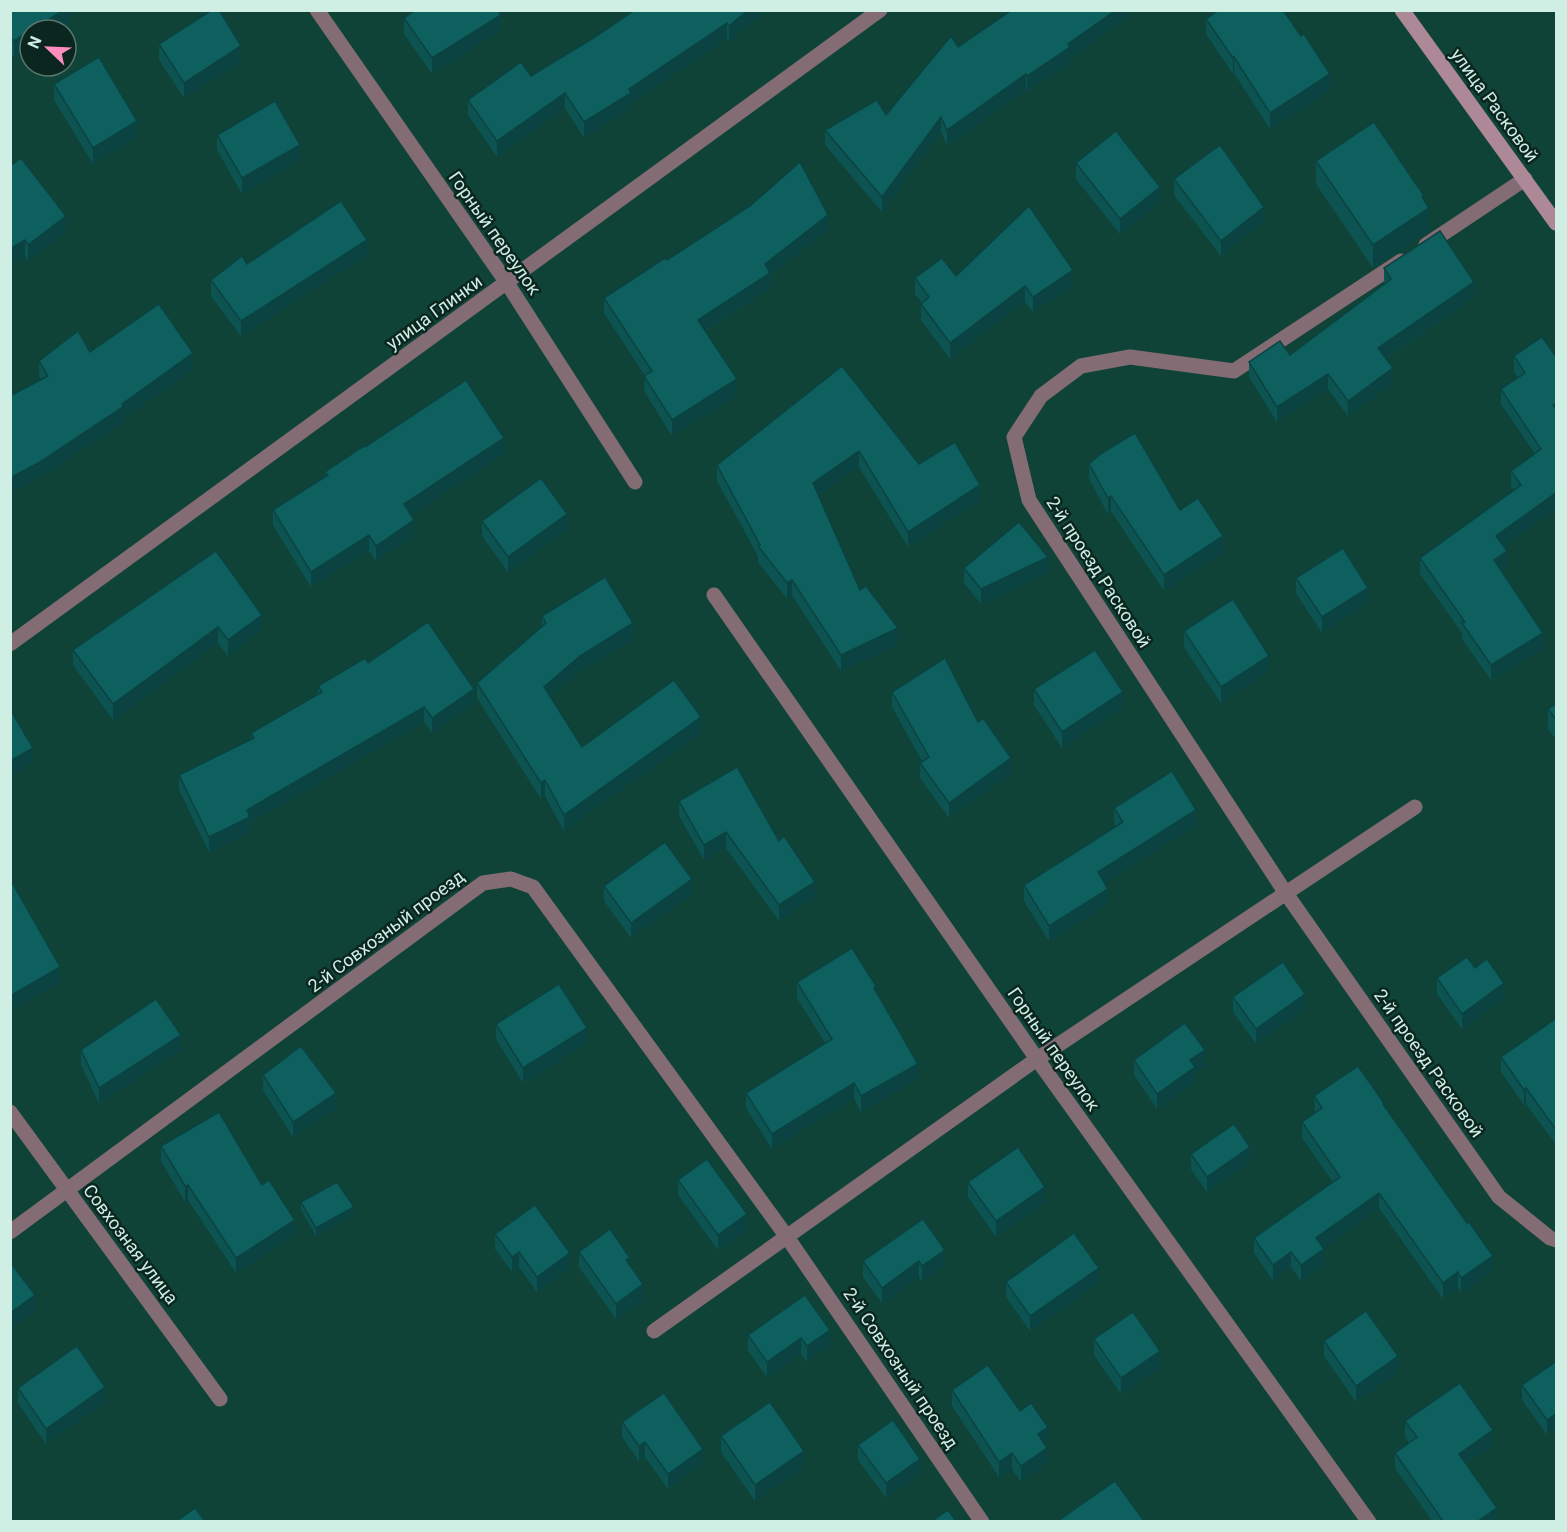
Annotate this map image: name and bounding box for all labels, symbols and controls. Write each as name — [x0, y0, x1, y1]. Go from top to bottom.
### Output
north arrow — [18, 18, 78, 78]
text: N — [24, 33, 46, 51]
street label: улица Расковой — [1447, 44, 1543, 166]
street label: Горный переулок — [445, 167, 546, 299]
street label: улица Глинки — [382, 270, 486, 354]
street label: 2-й проезд Расковой — [1042, 492, 1156, 652]
street label: 2-й Совхозный проезд — [304, 865, 468, 997]
street label: Горный переулок — [1004, 983, 1105, 1115]
street label: 2-й проезд Расковой — [1370, 985, 1488, 1141]
street label: Совхозная улица — [79, 1180, 183, 1308]
street label: 2-й Совхозный проезд — [839, 1283, 963, 1453]

